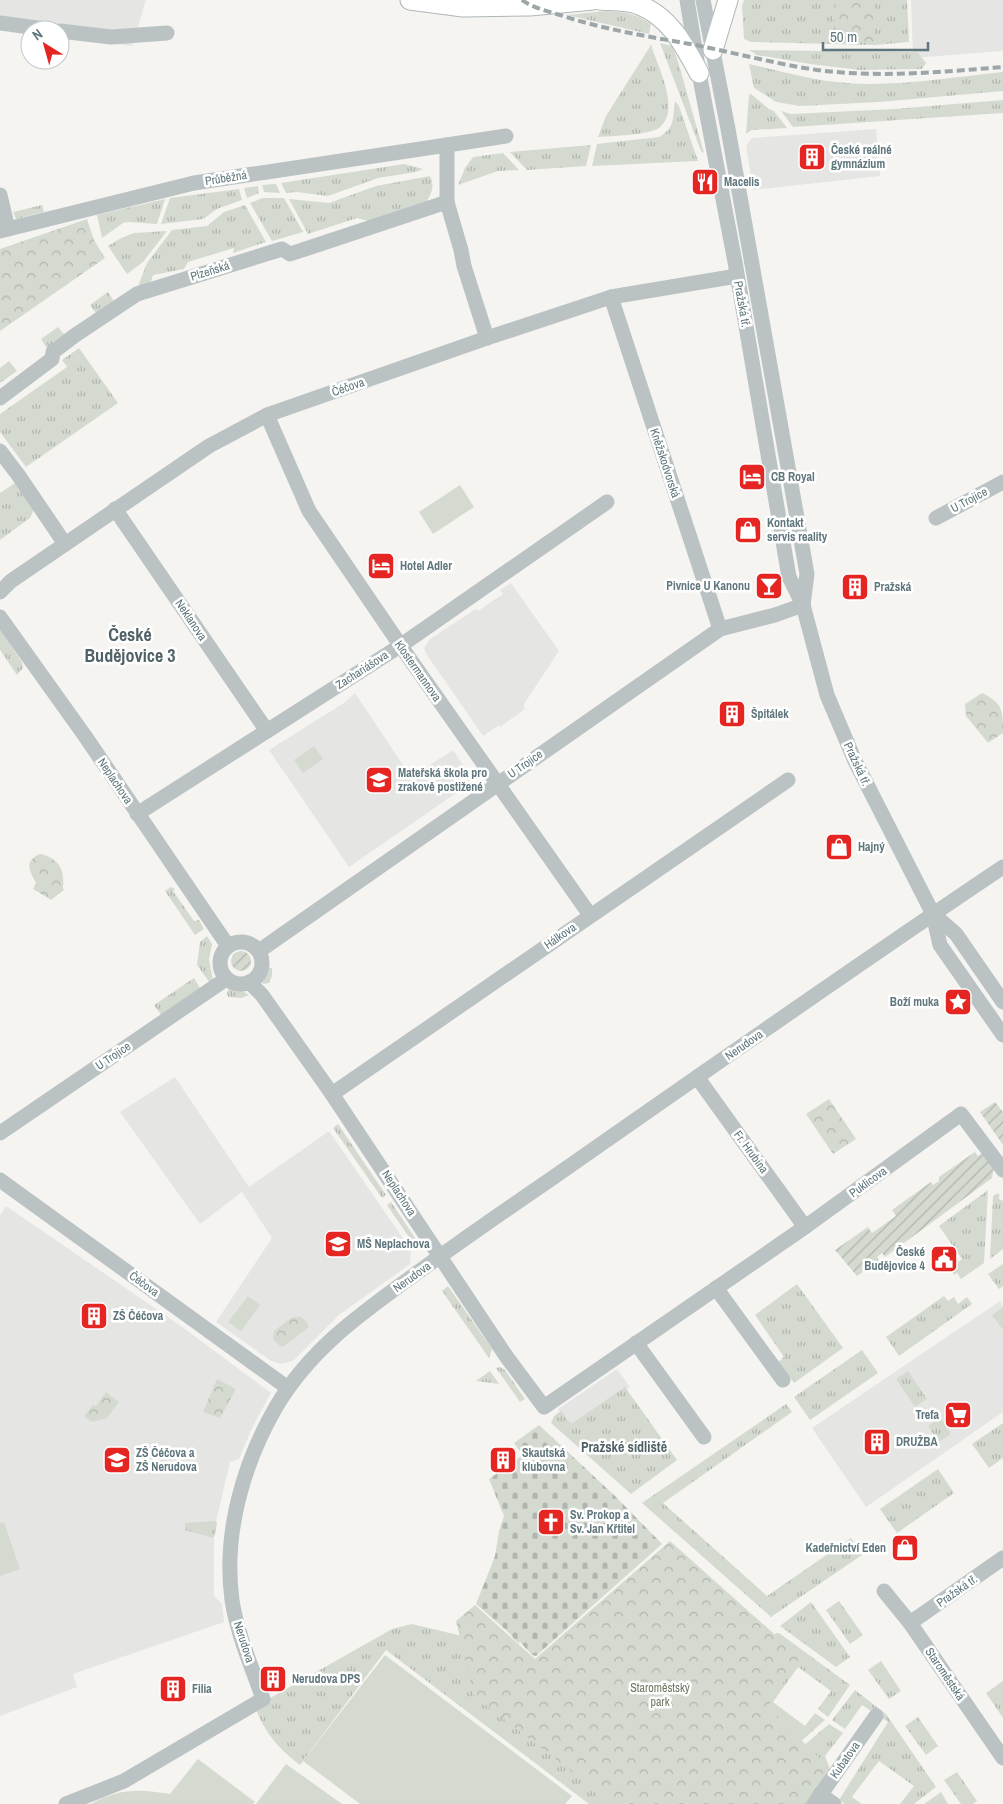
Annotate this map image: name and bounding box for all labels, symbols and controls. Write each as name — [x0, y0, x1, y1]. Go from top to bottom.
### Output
north arrow — [20, 20, 70, 70]
scale bar — [823, 20, 928, 52]
text: N — [28, 25, 46, 44]
text: 50 m — [830, 26, 857, 47]
building icon: České reálné gymnázium — [797, 142, 827, 172]
place label: České reálné gymnázium — [831, 142, 892, 172]
street label: Průběžná — [204, 167, 249, 189]
restaurant icon: Macelis — [690, 167, 720, 197]
place label: Macelis — [724, 174, 760, 190]
street label: Plzeňská — [189, 257, 232, 284]
street label: Pražská tř. — [730, 280, 754, 328]
street label: Čéčova — [330, 374, 367, 400]
street label: Kněžskodvorská — [646, 426, 684, 500]
hotel icon: CB Royal — [737, 462, 767, 492]
place label: CB Royal — [771, 469, 815, 485]
street label: U Trojice — [948, 484, 990, 516]
shop icon: Kontakt servis reality — [733, 515, 763, 545]
place label: Kontakt servis reality — [767, 515, 828, 545]
hotel icon: Hotel Adler — [366, 551, 396, 581]
place label: Hotel Adler — [400, 558, 452, 574]
bar icon: Pivnice U Kanonu — [754, 571, 784, 601]
building icon: Pražská — [840, 572, 870, 602]
place label: Pivnice U Kanonu — [666, 578, 750, 594]
place label: Pražská — [874, 579, 912, 595]
street label: Neklanova — [171, 596, 211, 644]
district label: České Budějovice 3 — [84, 622, 176, 668]
street label: Klostermannova — [391, 637, 445, 705]
street label: Zachariášova — [333, 647, 392, 693]
building icon: Špitálek — [717, 699, 747, 729]
place label: Špitálek — [751, 706, 789, 722]
street label: Pražská tř. — [840, 740, 874, 788]
street label: U Trojice — [504, 746, 546, 782]
street label: Neplachova — [94, 755, 136, 807]
school or university icon: Mateřská škola pro zrakově postižené — [364, 765, 394, 795]
place label: Mateřská škola pro zrakově postižené — [398, 765, 487, 795]
shop icon: Hajný — [824, 832, 854, 862]
place label: Hajný — [858, 839, 885, 855]
street label: Hálkova — [541, 919, 580, 953]
place icon: Boží muka — [943, 987, 973, 1017]
place label: Boží muka — [890, 994, 940, 1010]
street label: Nerudova — [722, 1026, 766, 1064]
street label: U Trojice — [92, 1038, 134, 1074]
street label: Fr. Hrubína — [730, 1127, 772, 1177]
street label: Puklicova — [846, 1163, 890, 1201]
street label: Neplachova — [378, 1167, 420, 1220]
school or university icon: MŠ Neplachova — [323, 1229, 353, 1259]
place label: MŠ Neplachova — [357, 1236, 430, 1252]
place label: České Budějovice 4 — [864, 1244, 926, 1274]
public building icon: České Budějovice 4 — [929, 1244, 959, 1274]
street label: Nerudova — [390, 1258, 434, 1296]
street label: Čéčova — [126, 1268, 163, 1301]
building icon: ZŠ Čéčova — [79, 1301, 109, 1331]
place label: ZŠ Čéčova — [113, 1308, 164, 1324]
supermarket icon: Trefa — [943, 1400, 973, 1430]
place label: Trefa — [915, 1407, 940, 1423]
building icon: DRUŽBA — [862, 1427, 892, 1457]
place label: DRUŽBA — [896, 1434, 938, 1450]
district label: Pražské sídliště — [581, 1438, 667, 1456]
school or university icon: ZŠ Čéčova a ZŠ Nerudova — [102, 1445, 132, 1475]
place label: ZŠ Čéčova a ZŠ Nerudova — [136, 1445, 197, 1475]
building icon: Skautská klubovna — [488, 1445, 518, 1475]
place label: Skautská klubovna — [522, 1445, 566, 1475]
church icon: Sv. Prokop a Sv. Jan Křtitel — [536, 1507, 566, 1537]
place label: Sv. Prokop a Sv. Jan Křtitel — [570, 1507, 635, 1537]
shop icon: Kadeřnictví Eden — [890, 1533, 920, 1563]
place label: Kadeřnictví Eden — [806, 1540, 886, 1556]
street label: Pražská tř. — [933, 1571, 981, 1611]
street label: Nerudova — [230, 1619, 258, 1665]
street label: Staroměstská — [922, 1645, 969, 1704]
building icon: Nerudova DPS — [258, 1664, 288, 1694]
place label: Nerudova DPS — [292, 1671, 361, 1687]
building icon: Filia — [158, 1674, 188, 1704]
park label: Staroměstský park — [630, 1680, 690, 1710]
place label: Filia — [192, 1681, 212, 1697]
street label: Kubatova — [827, 1738, 864, 1782]

